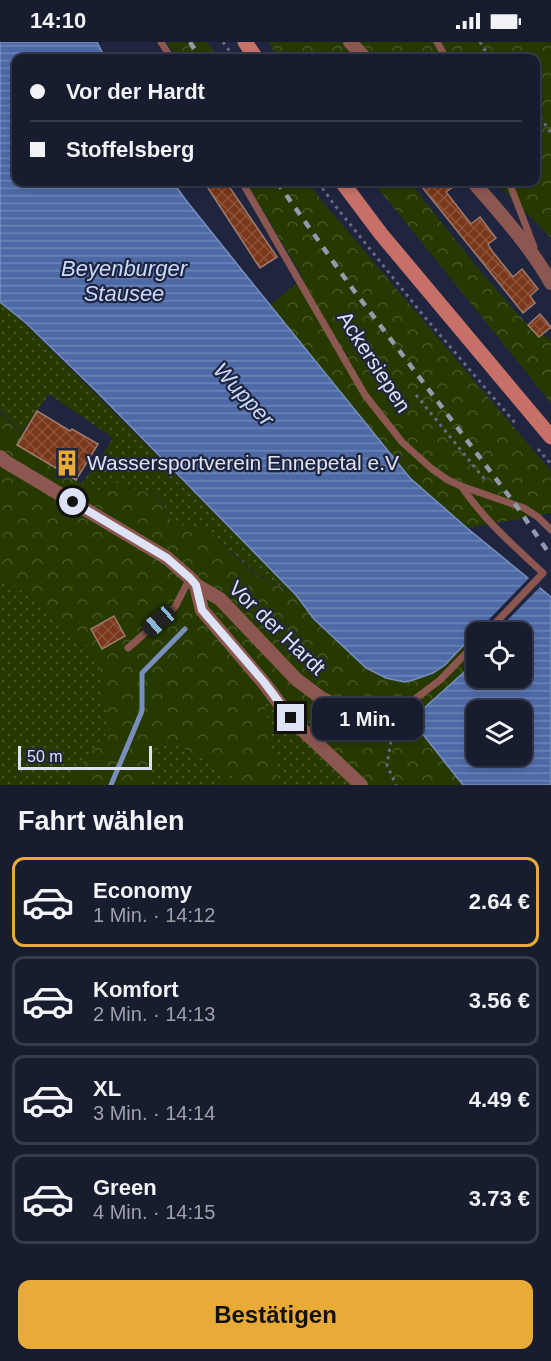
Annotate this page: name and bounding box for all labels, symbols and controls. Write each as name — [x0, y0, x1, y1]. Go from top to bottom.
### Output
text: 14:10 — [30, 8, 86, 33]
text: Vor der Hardt — [66, 79, 205, 104]
text: Stoffelsberg — [66, 137, 194, 162]
water label: Beyenburger Stausee — [61, 256, 189, 306]
street label: Ackersiepen — [333, 307, 416, 416]
water label: Wupper — [208, 358, 280, 432]
building icon: Wassersportverein Ennepetal e.V — [52, 448, 82, 478]
place label: Wassersportverein Ennepetal e.V — [87, 451, 399, 474]
route start — [59, 488, 86, 515]
street label: Vor der Hardt — [224, 576, 330, 679]
car — [140, 602, 178, 640]
map controls — [466, 622, 532, 766]
button: locate — [466, 622, 532, 688]
callout: 1 Min. — [312, 697, 423, 739]
button: layers — [466, 700, 532, 766]
route end — [277, 704, 304, 731]
text: 1 Min. — [339, 708, 396, 730]
scale bar — [18, 743, 152, 770]
text: 50 m — [27, 748, 63, 765]
text: Fahrt wählen — [18, 806, 185, 836]
icon: car — [21, 875, 75, 929]
text: Economy — [93, 878, 192, 903]
text: 2.64 € — [469, 889, 530, 914]
text: 1 Min. · 14:12 — [93, 904, 215, 926]
icon: car — [21, 974, 75, 1028]
text: Komfort — [93, 977, 179, 1002]
text: 3.56 € — [469, 988, 530, 1013]
text: 2 Min. · 14:13 — [93, 1003, 215, 1025]
icon: car — [21, 1073, 75, 1127]
text: XL — [93, 1076, 121, 1101]
text: 4.49 € — [469, 1087, 530, 1112]
text: 3 Min. · 14:14 — [93, 1102, 215, 1124]
icon: car — [21, 1172, 75, 1226]
text: Green — [93, 1175, 157, 1200]
text: 3.73 € — [469, 1186, 530, 1211]
text: 4 Min. · 14:15 — [93, 1201, 215, 1223]
button: Bestätigen — [18, 1280, 533, 1349]

